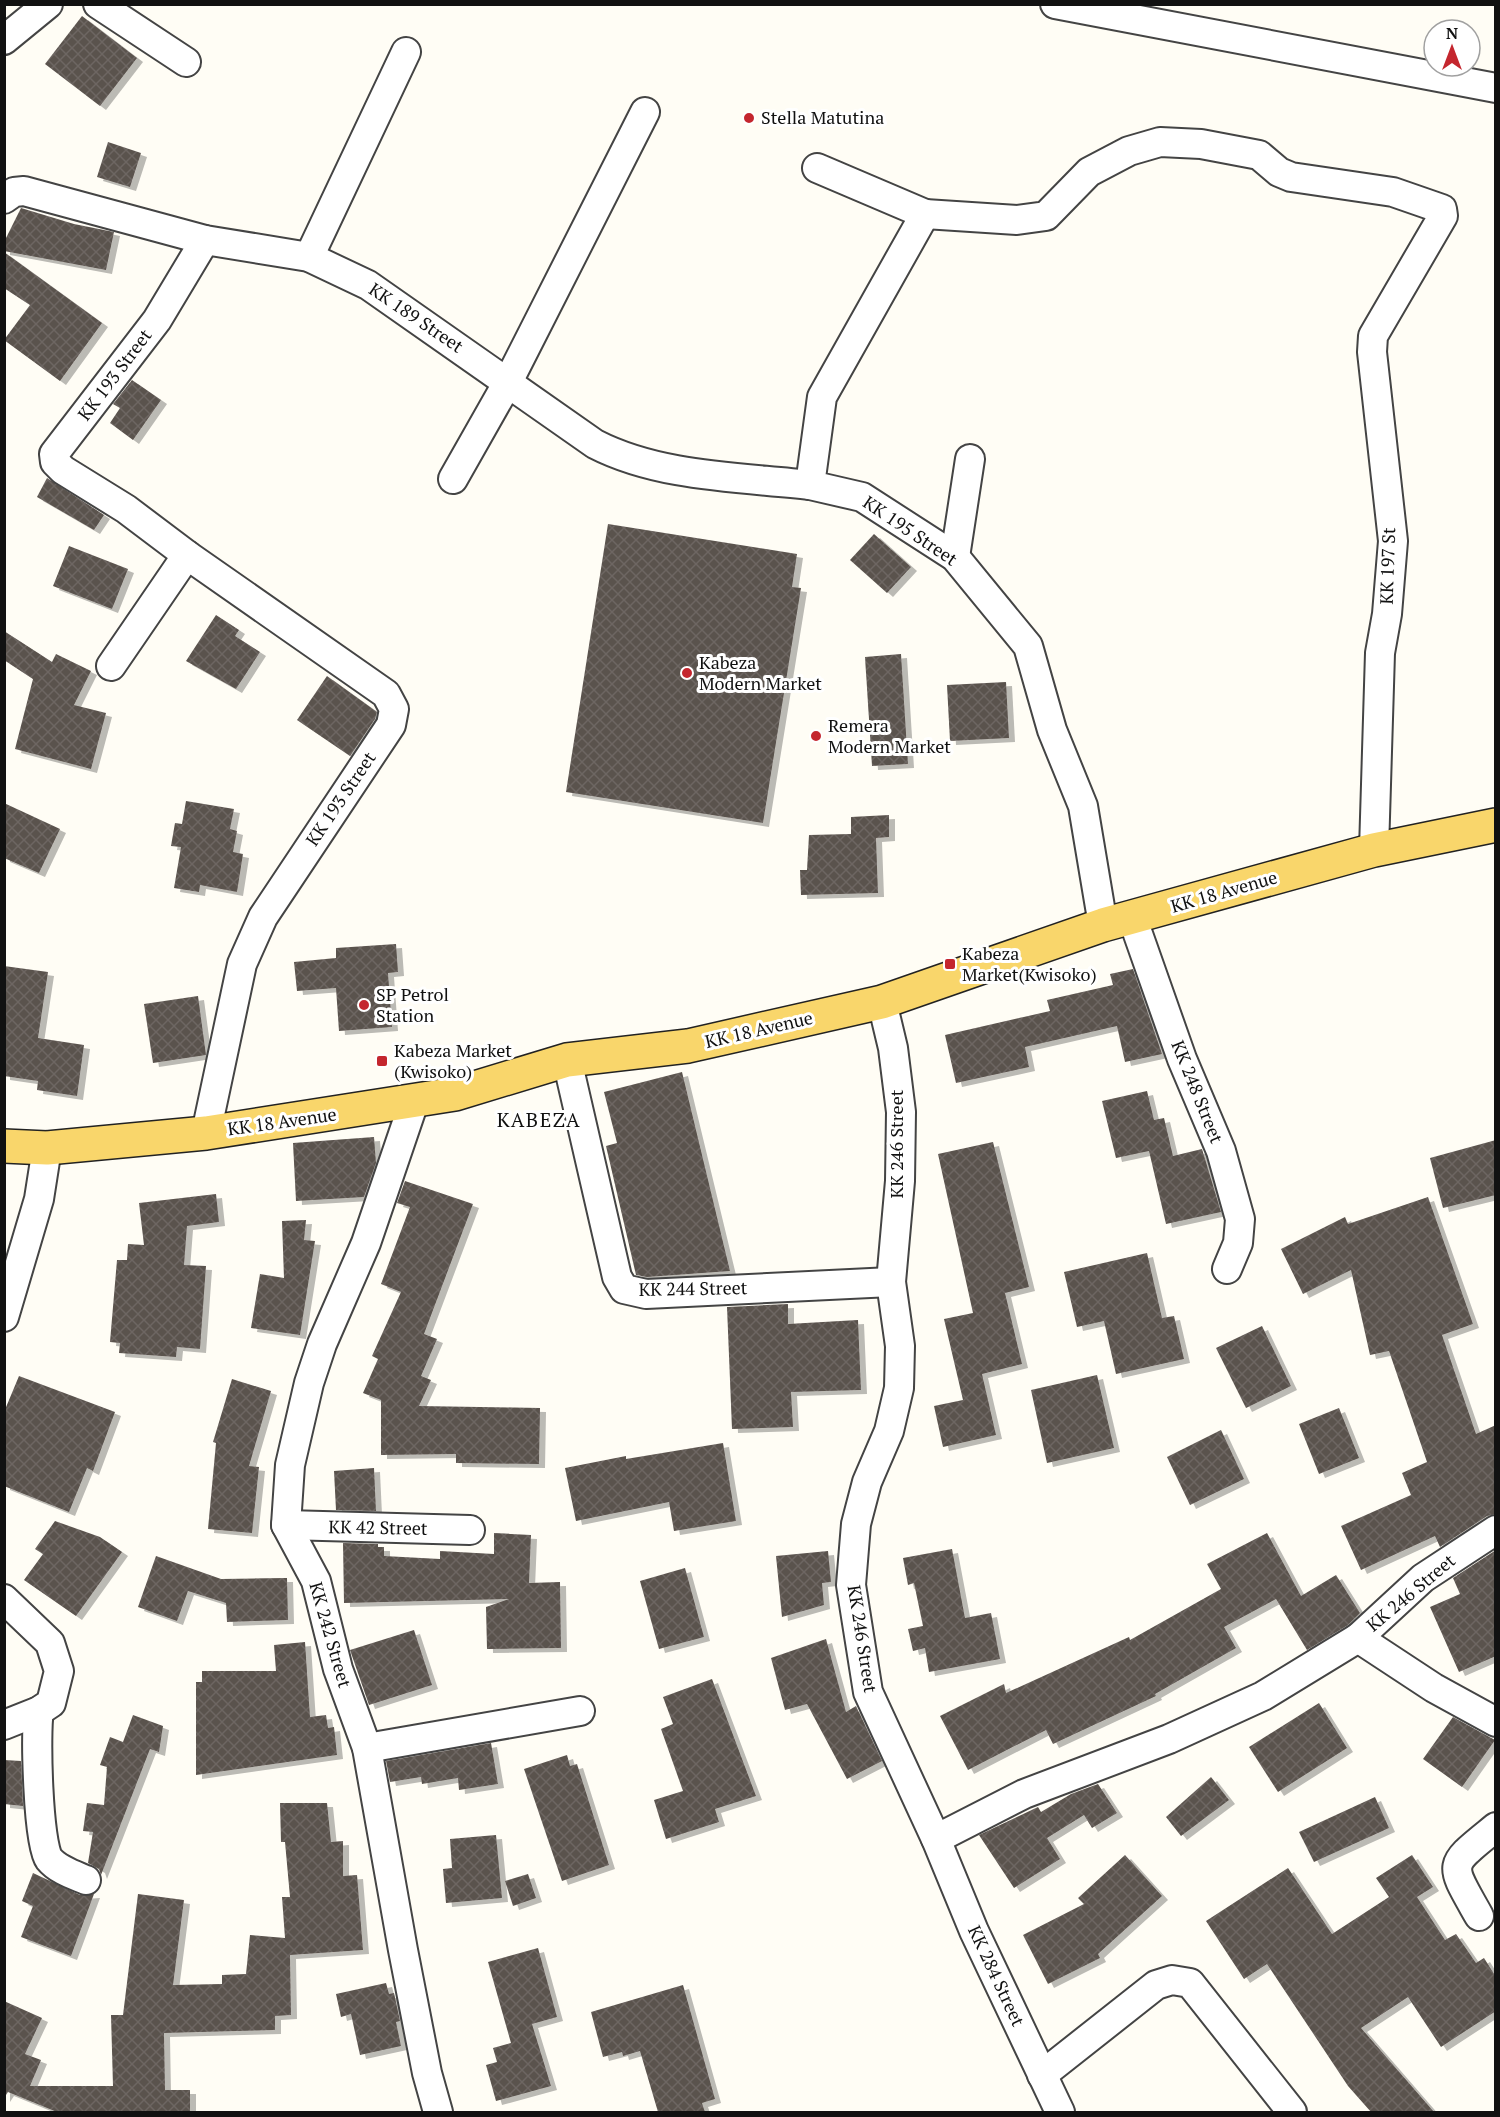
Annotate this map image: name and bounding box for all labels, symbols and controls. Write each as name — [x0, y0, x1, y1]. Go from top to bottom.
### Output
north arrow — [1422, 18, 1482, 78]
text: N — [1446, 22, 1458, 44]
place label: Stella Matutina — [761, 105, 884, 129]
marker: Stella Matutina — [742, 111, 756, 125]
street label: KK 189 Street — [365, 277, 469, 358]
street label: KK 193 Street — [72, 323, 157, 425]
street label: KK 195 Street — [859, 490, 963, 571]
street label: KK 197 St — [1374, 527, 1400, 605]
place label: Kabeza Modern Market — [699, 650, 822, 695]
marker: Kabeza Modern Market — [680, 666, 694, 680]
place label: Remera Modern Market — [828, 713, 951, 758]
marker: Remera Modern Market — [809, 729, 823, 743]
street label: KK 193 Street — [300, 746, 381, 850]
street label: KK 18 Avenue — [1168, 864, 1280, 918]
place label: Kabeza Market(Kwisoko) — [962, 941, 1097, 986]
marker: Kabeza Market(Kwisoko) — [943, 957, 957, 971]
place label: SP Petrol Station — [376, 982, 449, 1027]
marker: SP Petrol Station — [357, 998, 371, 1012]
street label: KK 18 Avenue — [703, 1005, 815, 1053]
street label: KK 248 Street — [1166, 1037, 1230, 1147]
place label: Kabeza Market (Kwisoko) — [394, 1038, 512, 1083]
marker: Kabeza Market (Kwisoko) — [375, 1054, 389, 1068]
street label: KK 246 Street — [884, 1089, 908, 1198]
street label: KK 18 Avenue — [226, 1101, 338, 1141]
district label: KABEZA — [497, 1106, 581, 1133]
street label: KK 244 Street — [638, 1275, 748, 1301]
street label: KK 42 Street — [328, 1514, 428, 1540]
street label: KK 246 Street — [1361, 1548, 1460, 1636]
street label: KK 242 Street — [304, 1579, 358, 1691]
street label: KK 246 Street — [843, 1583, 883, 1695]
street label: KK 284 Street — [963, 1921, 1031, 2030]

